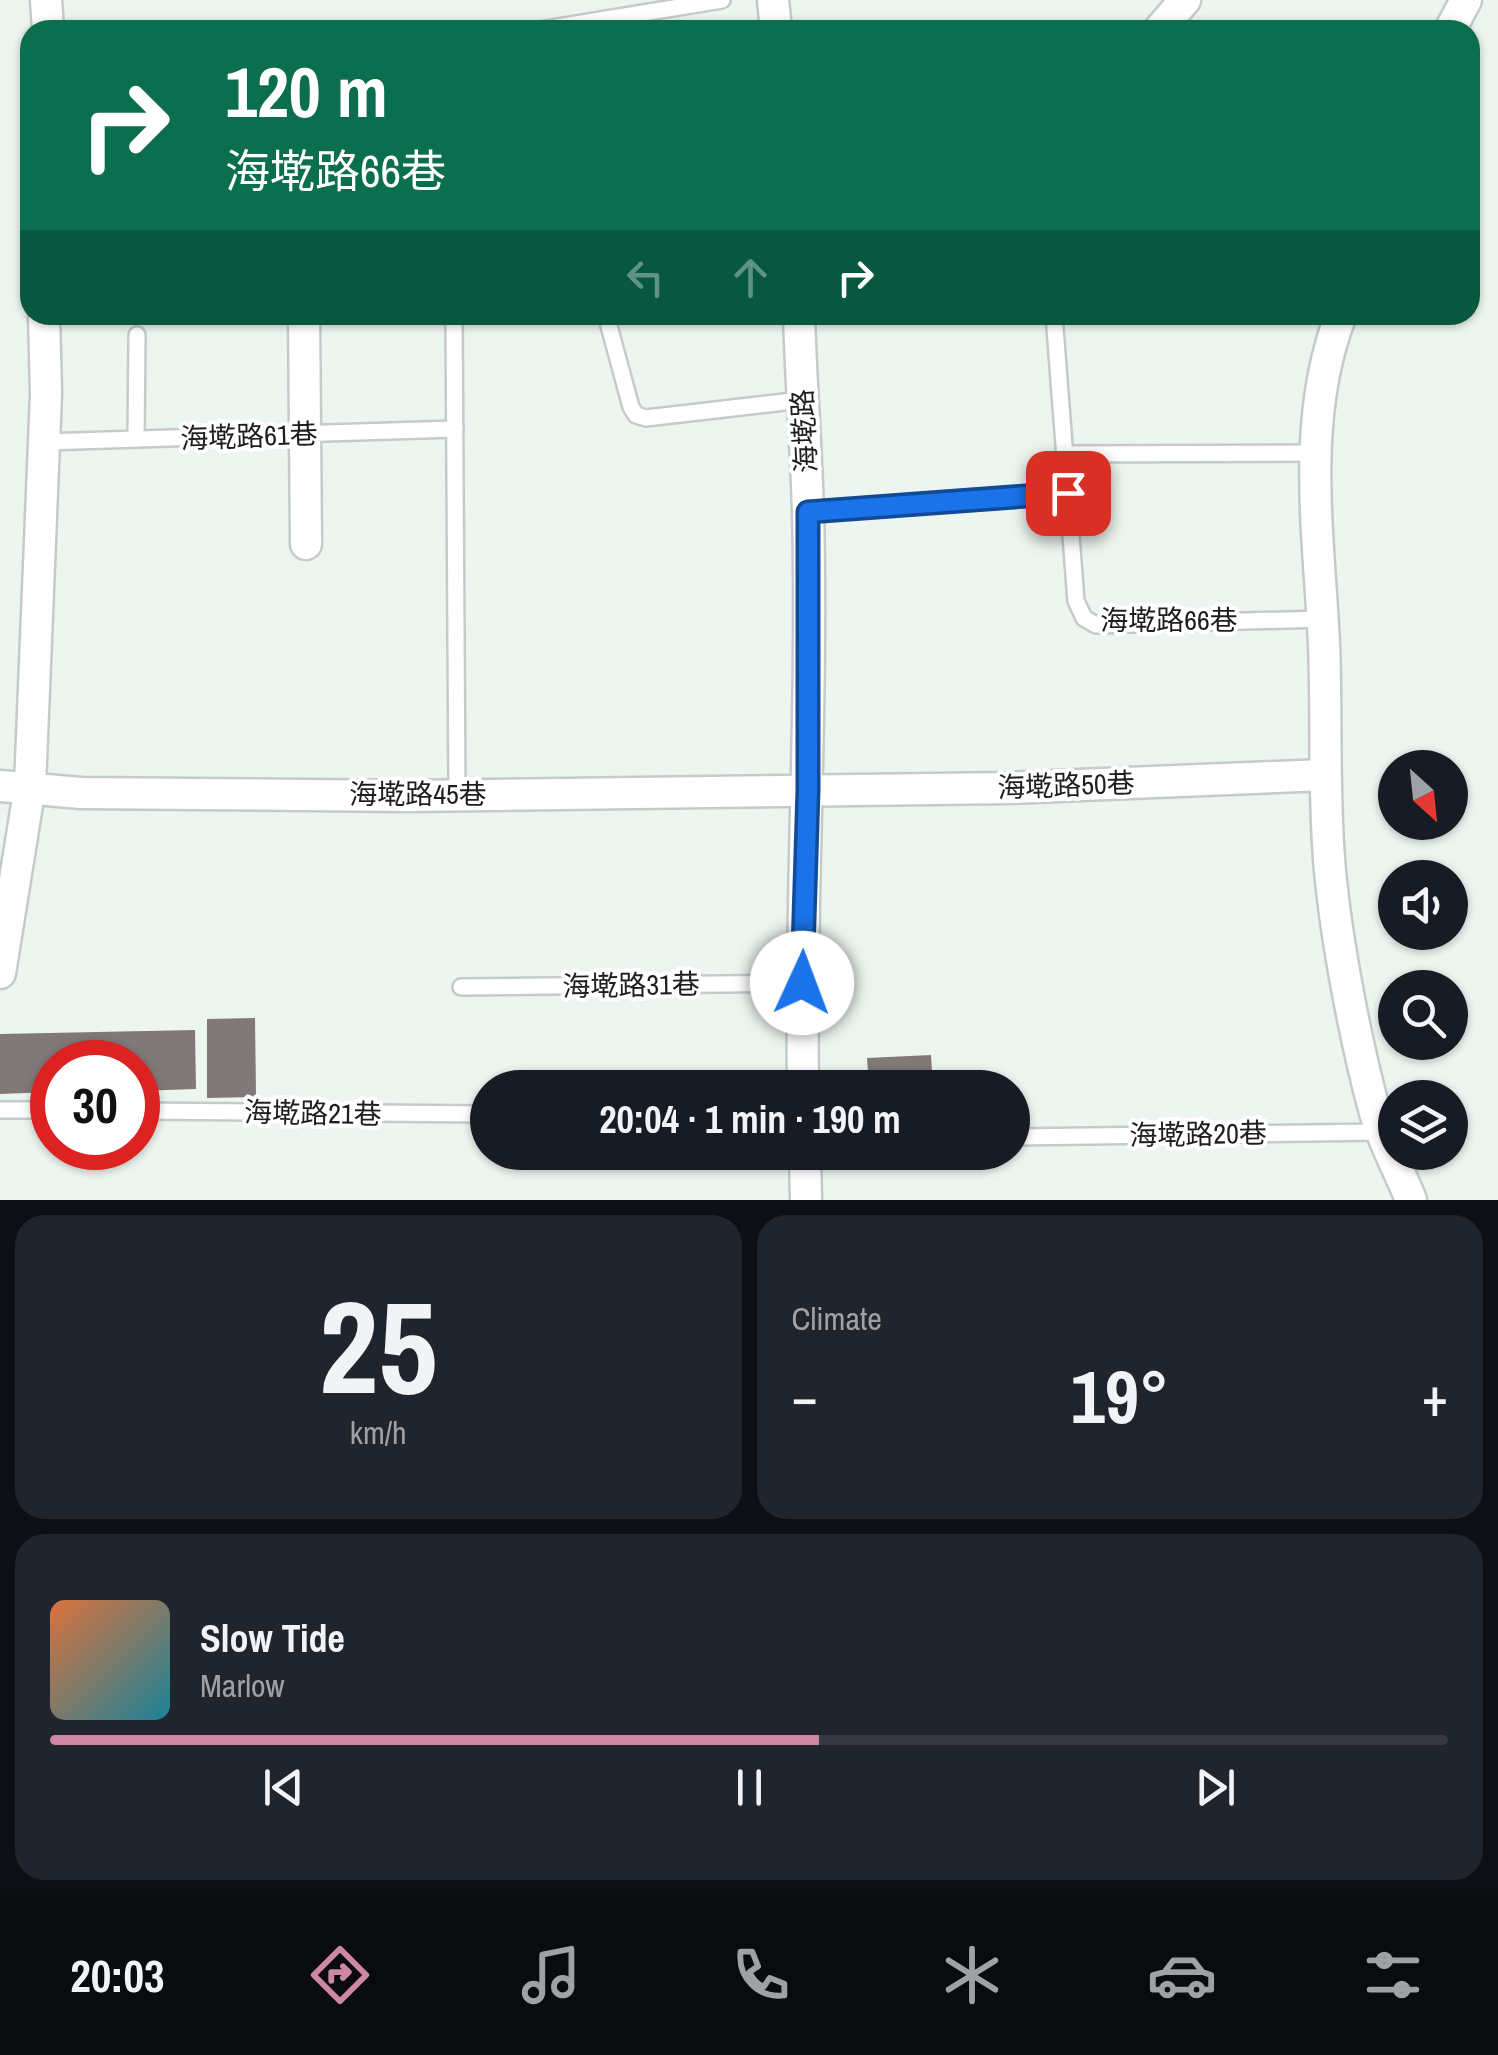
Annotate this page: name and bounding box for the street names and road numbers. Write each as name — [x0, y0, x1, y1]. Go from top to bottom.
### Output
street label: 海墘路 — [783, 388, 825, 474]
street label: 海墘路61巷 — [180, 415, 318, 457]
street label: 海墘路66巷 — [1100, 601, 1238, 639]
street label: 海墘路50巷 — [997, 764, 1135, 806]
street label: 海墘路45巷 — [349, 775, 487, 813]
street label: 海墘路31巷 — [562, 965, 700, 1005]
street label: 海墘路21巷 — [244, 1093, 382, 1133]
street label: 海墘路20巷 — [1129, 1114, 1267, 1154]

